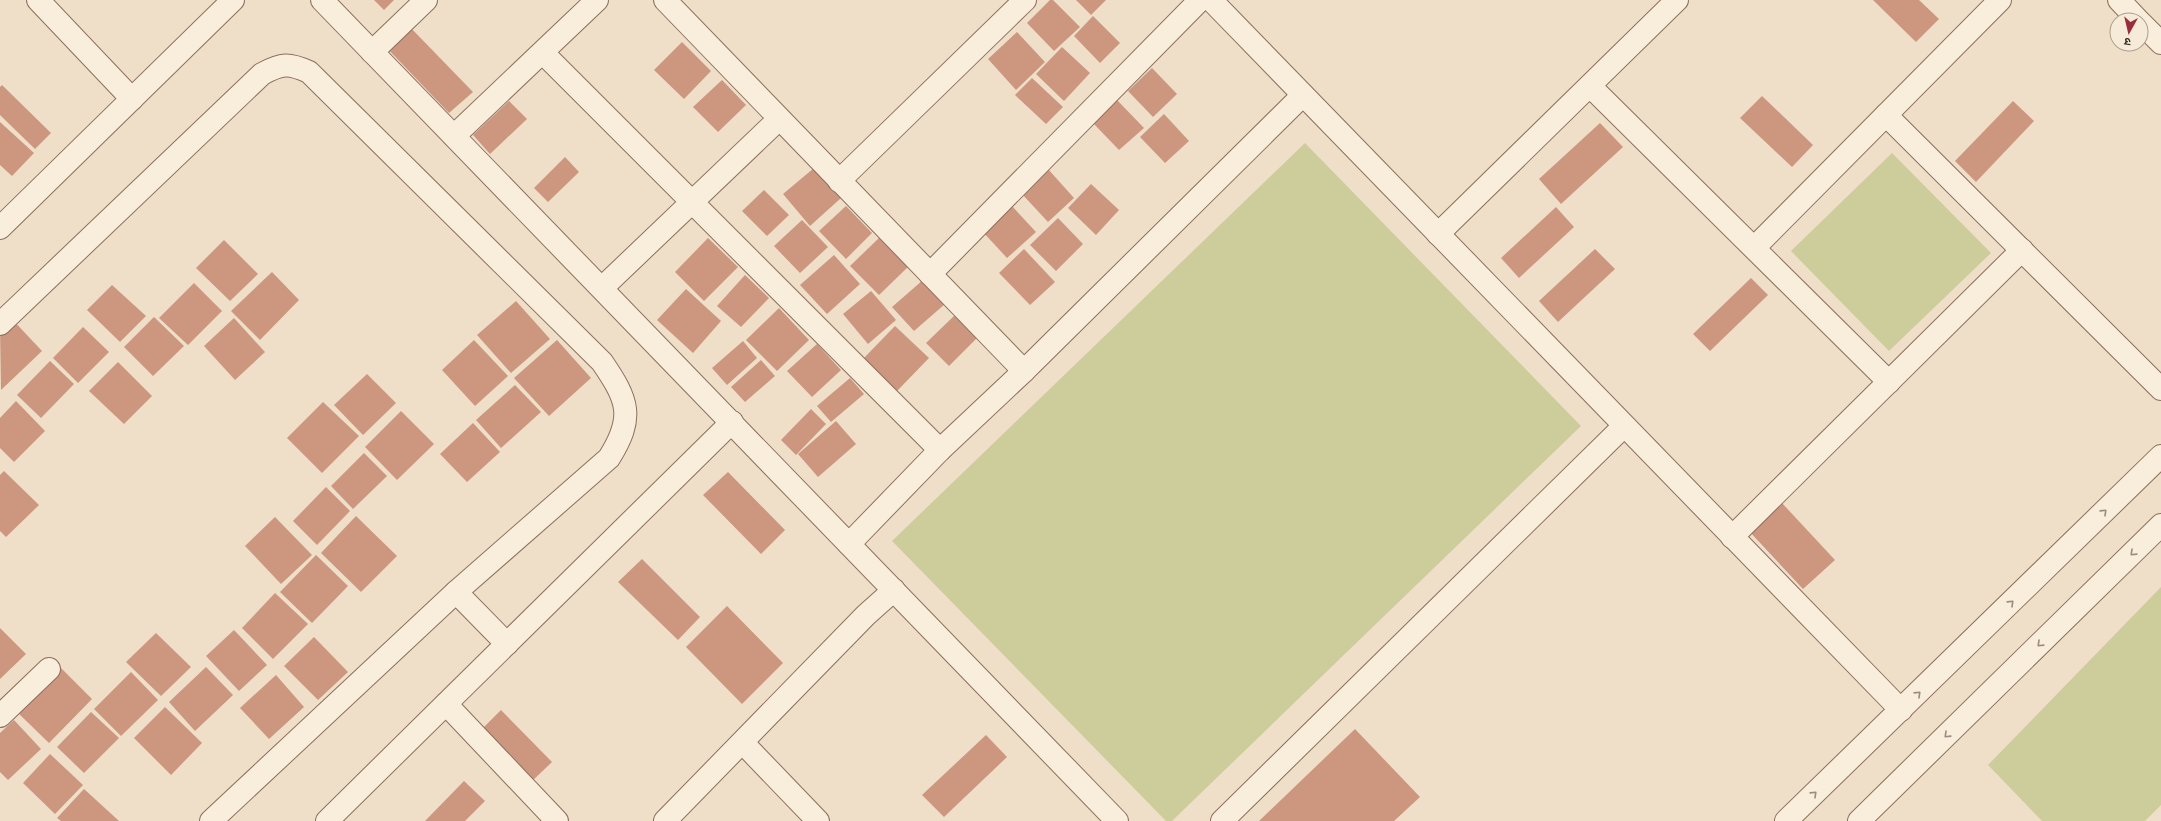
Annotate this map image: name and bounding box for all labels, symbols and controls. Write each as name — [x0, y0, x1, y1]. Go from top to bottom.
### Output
north arrow — [2109, 12, 2149, 52]
text: उ — [2123, 32, 2132, 50]
one-way arrow — [2099, 509, 2107, 517]
one-way arrow — [2130, 548, 2138, 555]
one-way arrow — [2006, 600, 2014, 608]
one-way arrow — [2037, 639, 2045, 646]
one-way arrow — [1913, 691, 1921, 699]
one-way arrow — [1944, 730, 1952, 737]
one-way arrow — [1809, 791, 1817, 799]

